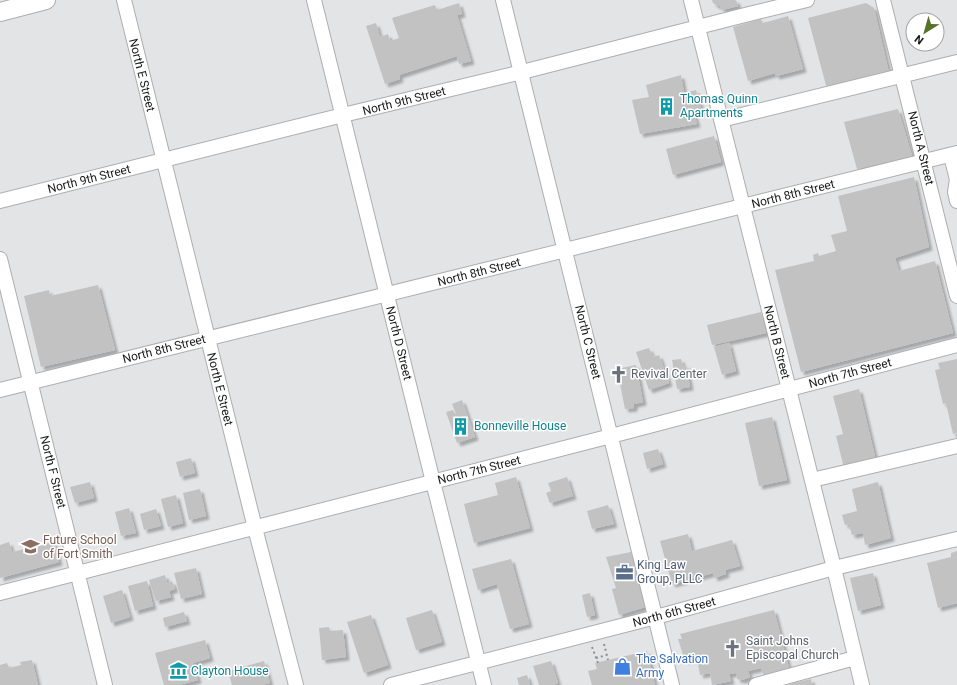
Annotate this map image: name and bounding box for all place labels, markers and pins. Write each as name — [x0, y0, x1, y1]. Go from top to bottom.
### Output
place label: Thomas Quinn Apartments — [680, 92, 758, 120]
building icon: Thomas Quinn Apartments — [657, 96, 677, 116]
church icon: Revival Center — [608, 364, 628, 384]
place label: Revival Center — [631, 367, 707, 381]
building icon: Bonneville House — [451, 416, 471, 436]
place label: Bonneville House — [474, 419, 566, 433]
place label: Future School of Fort Smith — [43, 533, 117, 561]
school or university icon: Future School of Fort Smith — [20, 537, 40, 557]
place label: King Law Group, PLLC — [637, 558, 703, 586]
office icon: King Law Group, PLLC — [614, 562, 634, 582]
place label: Saint Johns Episcopal Church — [746, 634, 839, 662]
church icon: Saint Johns Episcopal Church — [723, 638, 743, 658]
place label: The Salvation Army — [636, 652, 708, 680]
shop icon: The Salvation Army — [613, 656, 633, 676]
museum icon: Clayton House — [168, 661, 188, 681]
place label: Clayton House — [191, 664, 269, 678]

